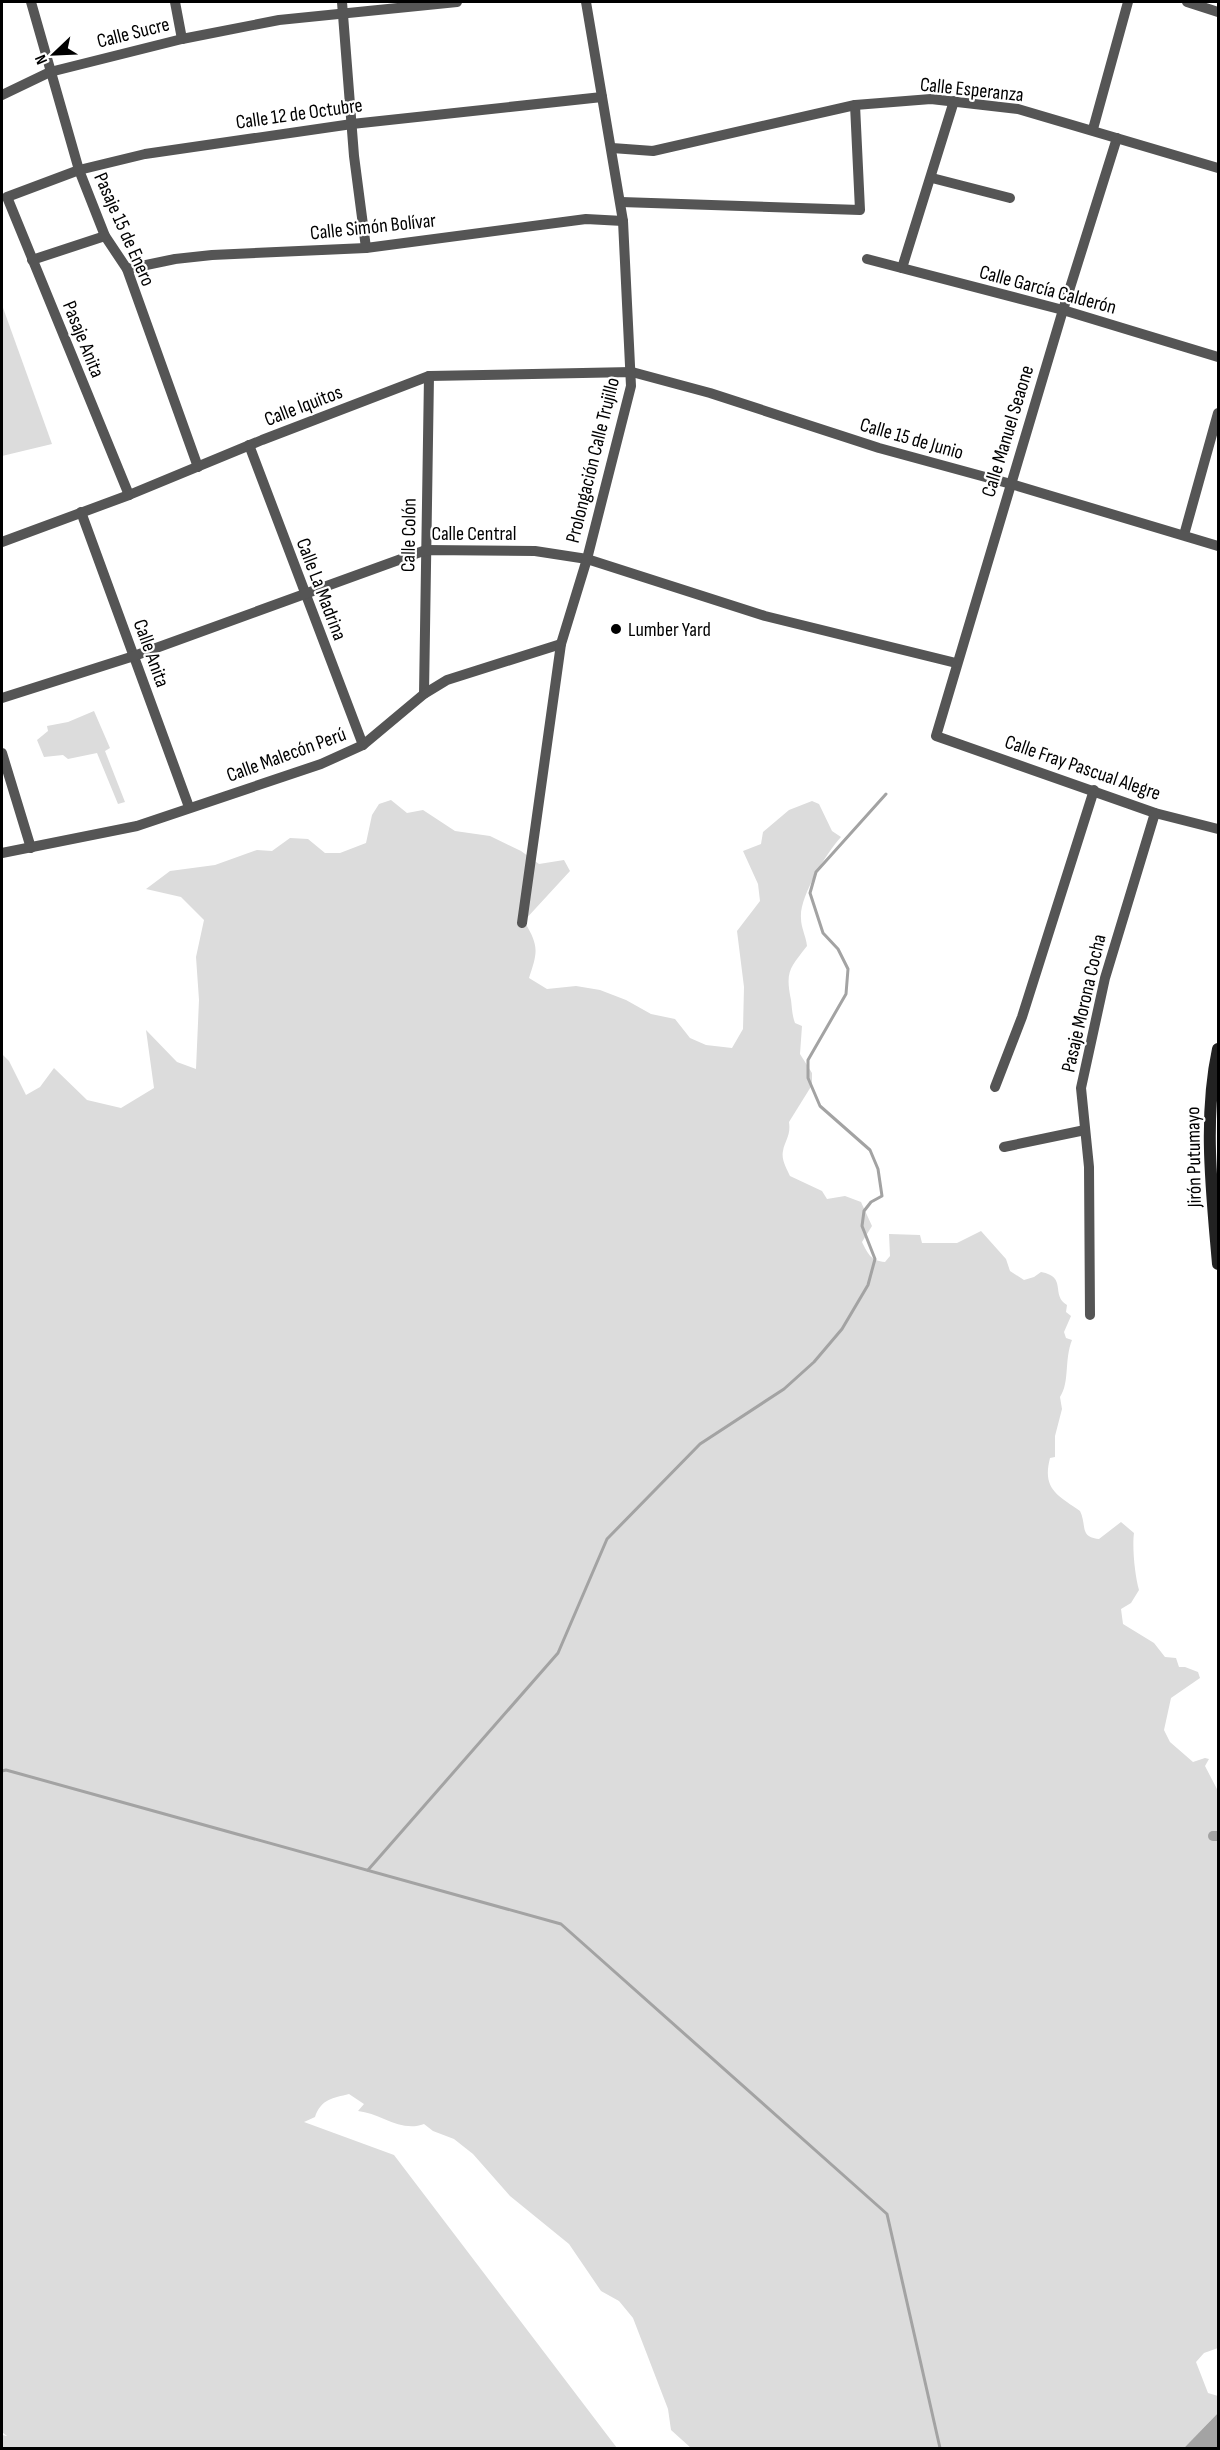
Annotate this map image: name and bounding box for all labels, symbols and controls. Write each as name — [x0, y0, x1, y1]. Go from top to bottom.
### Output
street label: Calle Sucre — [94, 12, 172, 54]
north arrow — [24, 24, 84, 84]
text: N — [31, 52, 52, 67]
street label: Calle Esperanza — [919, 73, 1025, 107]
street label: Calle 12 de Octubre — [234, 93, 364, 135]
street label: Pasaje 15 de Enero — [88, 169, 160, 290]
street label: Calle Simón Bolívar — [309, 208, 437, 246]
street label: Calle García Calderón — [977, 260, 1119, 320]
street label: Pasaje Anita — [57, 298, 109, 381]
street label: Calle Manuel Seaone — [977, 363, 1039, 500]
street label: Prolongación Calle Trujillo — [561, 375, 625, 545]
street label: Calle Iquitos — [261, 380, 346, 432]
street label: Calle 15 de Junio — [857, 413, 966, 465]
street label: Calle Colón — [396, 498, 422, 572]
street label: Calle Central — [432, 522, 516, 546]
street label: Calle La Madrina — [291, 535, 352, 644]
street label: Calle Anita — [128, 616, 174, 691]
place label: Lumber Yard — [628, 618, 711, 642]
marker: Lumber Yard — [609, 622, 623, 636]
street label: Calle Malecón Perú — [223, 722, 349, 788]
street label: Calle Fray Pascual Alegre — [1002, 730, 1164, 806]
street label: Pasaje Morona Cocha — [1056, 932, 1112, 1075]
street label: Jirón Putumayo — [1181, 1106, 1207, 1209]

